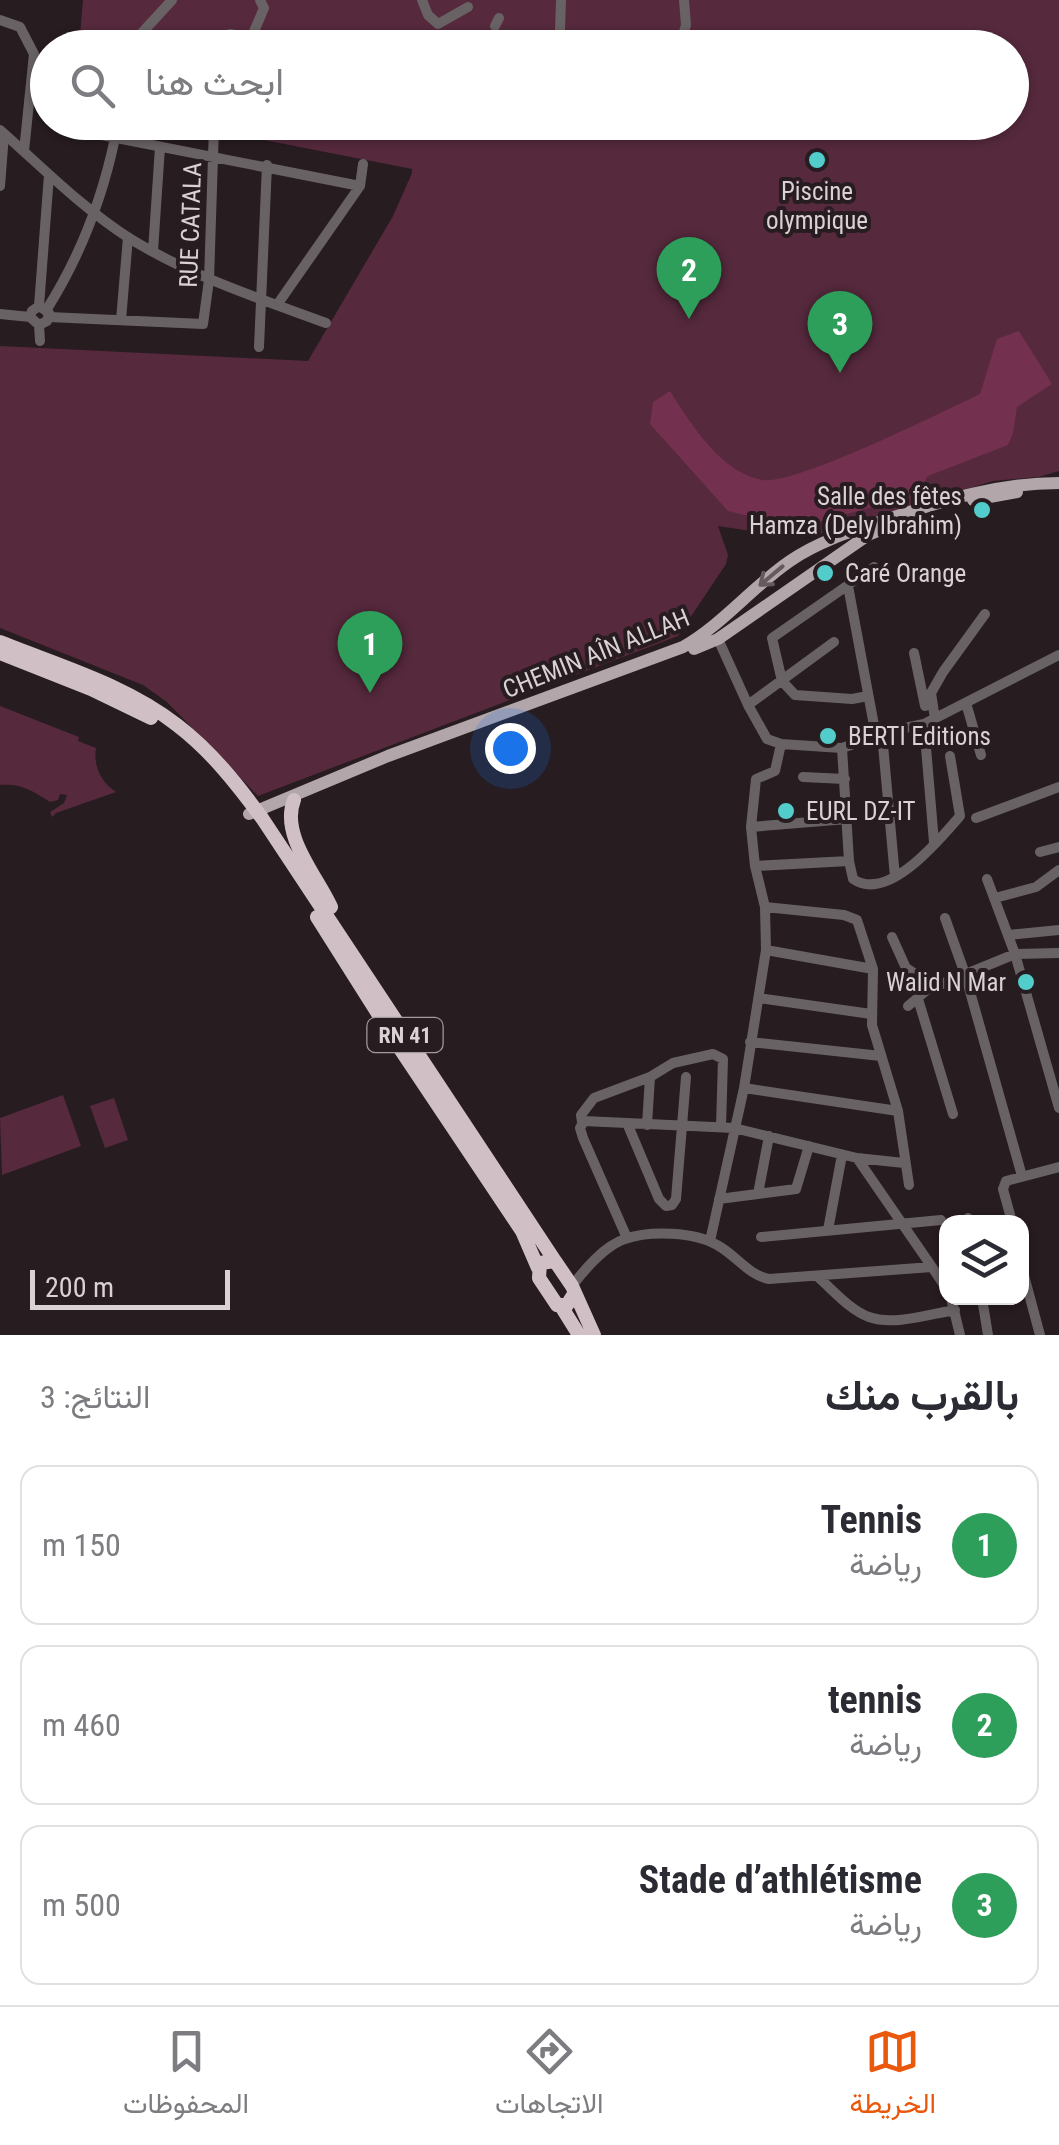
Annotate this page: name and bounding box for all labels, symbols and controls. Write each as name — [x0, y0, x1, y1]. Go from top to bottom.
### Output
search box — [30, 30, 1029, 140]
icon: search — [65, 58, 120, 113]
text: ابحث هنا — [145, 60, 284, 104]
marker: Piscine olympique — [806, 149, 828, 171]
street label: RUE CATALA — [174, 162, 207, 288]
place label: Piscine olympique — [766, 177, 868, 235]
pin: 2 — [656, 236, 722, 319]
pin: 3 — [808, 290, 872, 373]
place label: Salle des fêtes Hamza (Dely Ibrahim) — [749, 482, 962, 540]
marker: Salle des fêtes Hamza (Dely Ibrahim) — [971, 499, 993, 521]
place label: Caré Orange — [845, 559, 966, 588]
marker: Caré Orange — [814, 562, 836, 584]
one-way arrow — [758, 565, 784, 587]
street label: CHEMIN AÎN ALLAH — [498, 602, 694, 704]
pin: 1 — [338, 610, 402, 693]
place label: BERTI Editions — [848, 722, 991, 751]
your location — [485, 723, 536, 774]
marker: BERTI Editions — [817, 725, 839, 747]
place label: EURL DZ-IT — [806, 797, 916, 826]
marker: EURL DZ-IT — [775, 800, 797, 822]
place label: Walid N Mar — [886, 968, 1006, 997]
marker: Walid N Mar — [1015, 971, 1037, 993]
road number: RN 41 — [368, 1018, 442, 1052]
map controls — [939, 1215, 1029, 1305]
button: layers — [939, 1215, 1029, 1305]
scale bar — [30, 1265, 230, 1310]
text: 200 m — [45, 1271, 114, 1304]
text: بالقرب منك — [825, 1371, 1019, 1420]
text: النتائج: 3 — [40, 1378, 150, 1416]
text: Tennis — [821, 1498, 922, 1542]
text: 150 m — [42, 1526, 121, 1564]
text: 1 — [976, 1526, 993, 1564]
text: رياضة — [849, 1545, 922, 1583]
text: tennis — [828, 1678, 922, 1722]
text: 460 m — [42, 1706, 121, 1744]
text: 2 — [976, 1706, 993, 1744]
text: رياضة — [849, 1725, 922, 1763]
text: Stade d’athlétisme — [639, 1858, 922, 1902]
text: 500 m — [42, 1886, 121, 1924]
text: 3 — [976, 1886, 993, 1924]
text: رياضة — [849, 1905, 922, 1943]
tab: المحفوظات — [123, 2024, 249, 2128]
tab: الاتجاهات — [495, 2024, 604, 2128]
tab: الخريطة — [849, 2024, 936, 2128]

